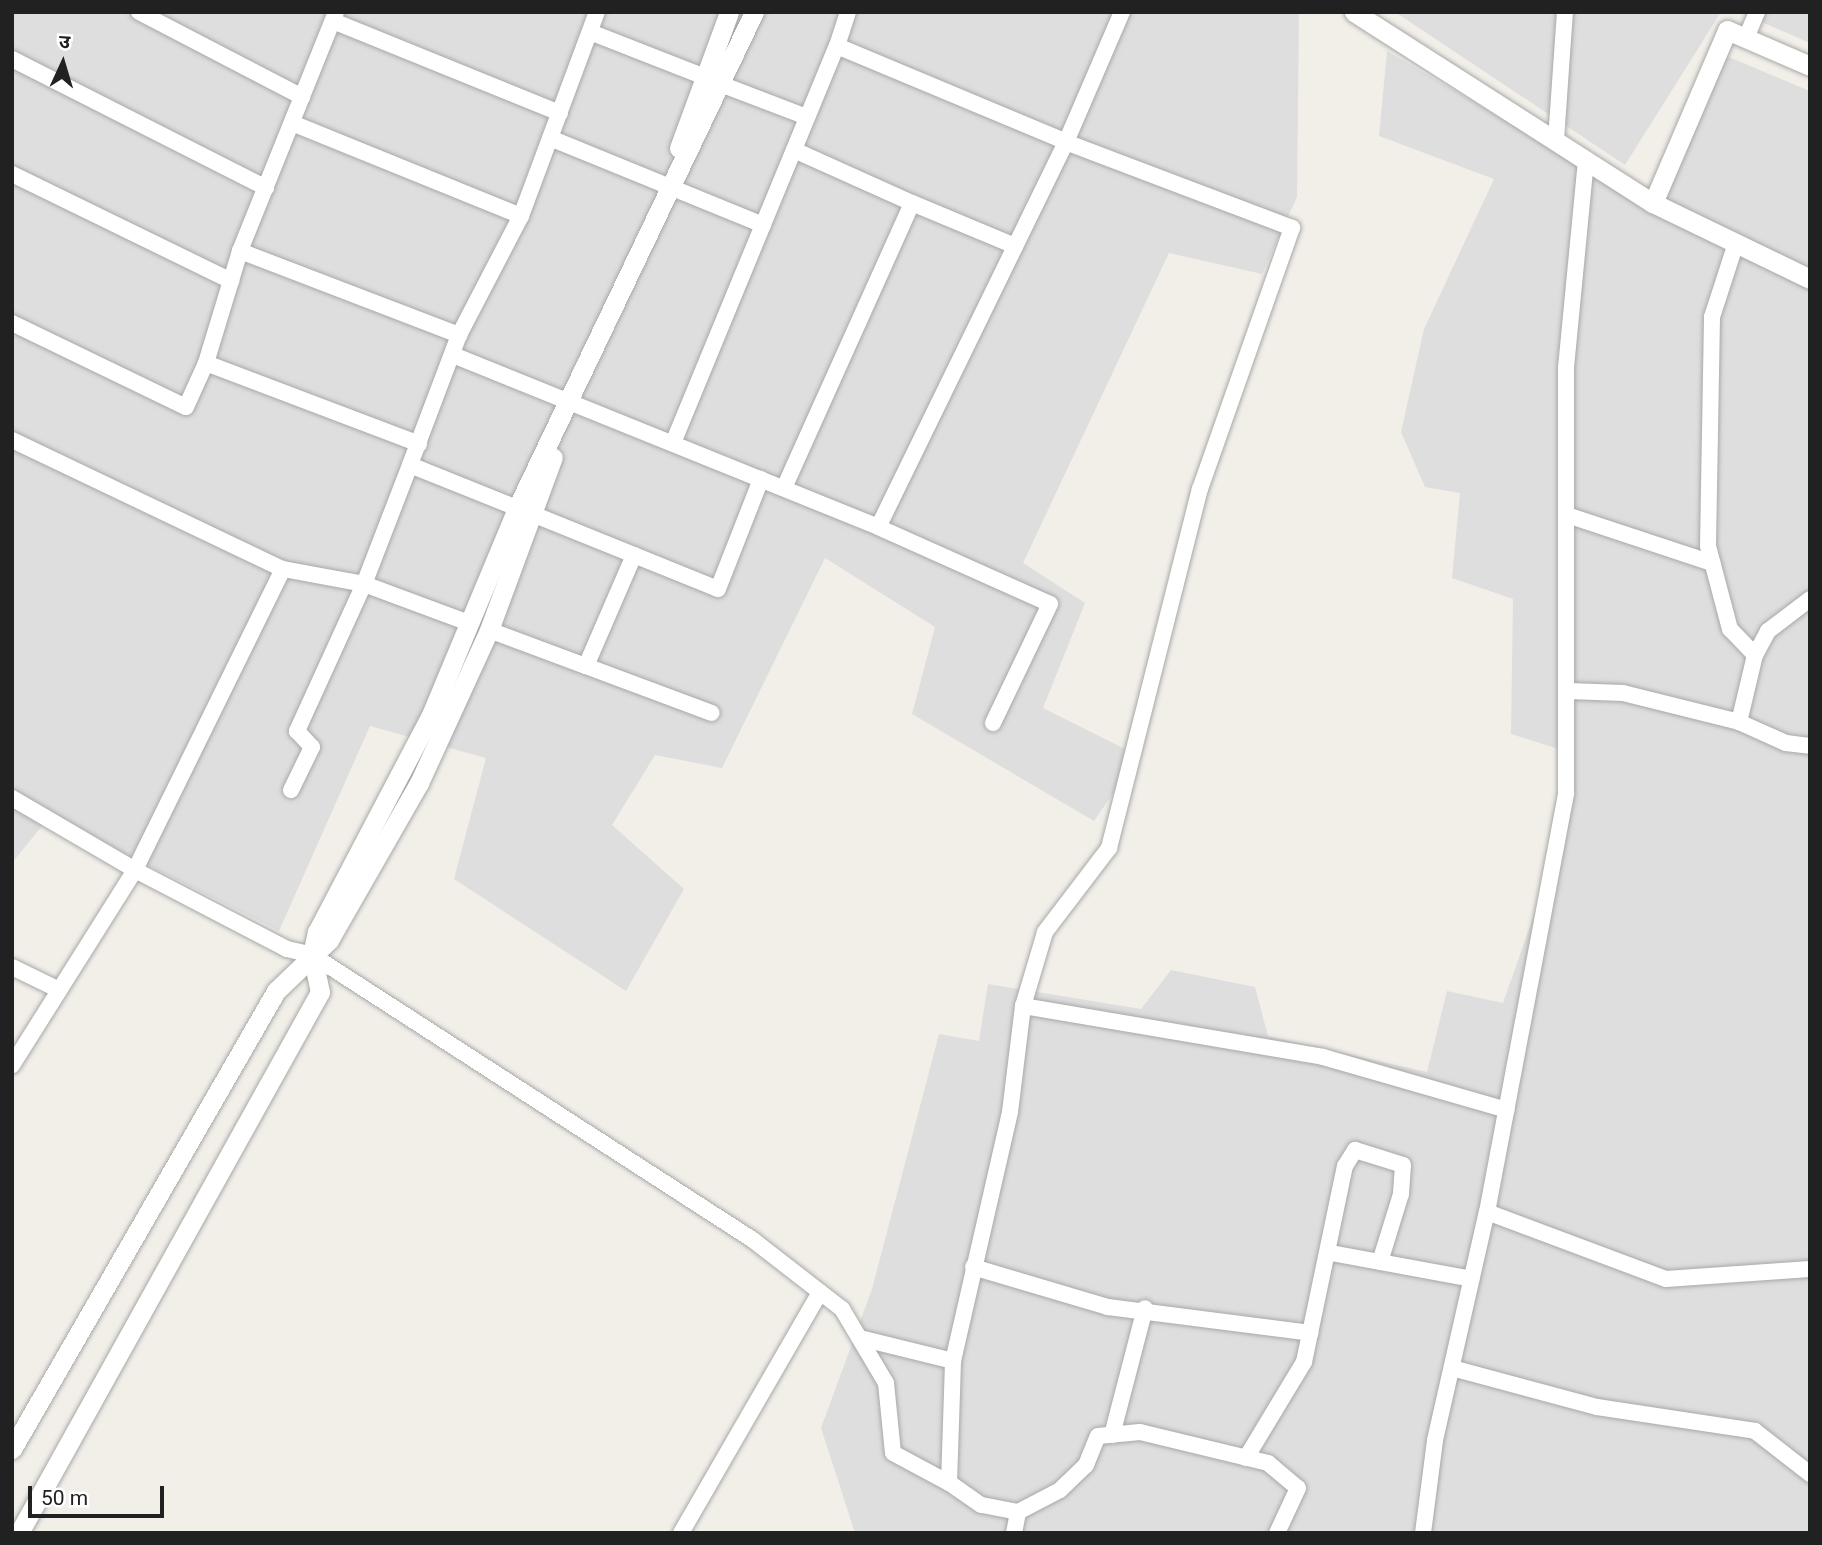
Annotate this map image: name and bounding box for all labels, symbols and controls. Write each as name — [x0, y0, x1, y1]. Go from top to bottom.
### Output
north arrow — [28, 28, 98, 98]
text: उ — [58, 30, 71, 53]
scale bar — [32, 1472, 168, 1516]
text: 50 m — [41, 1486, 88, 1510]

